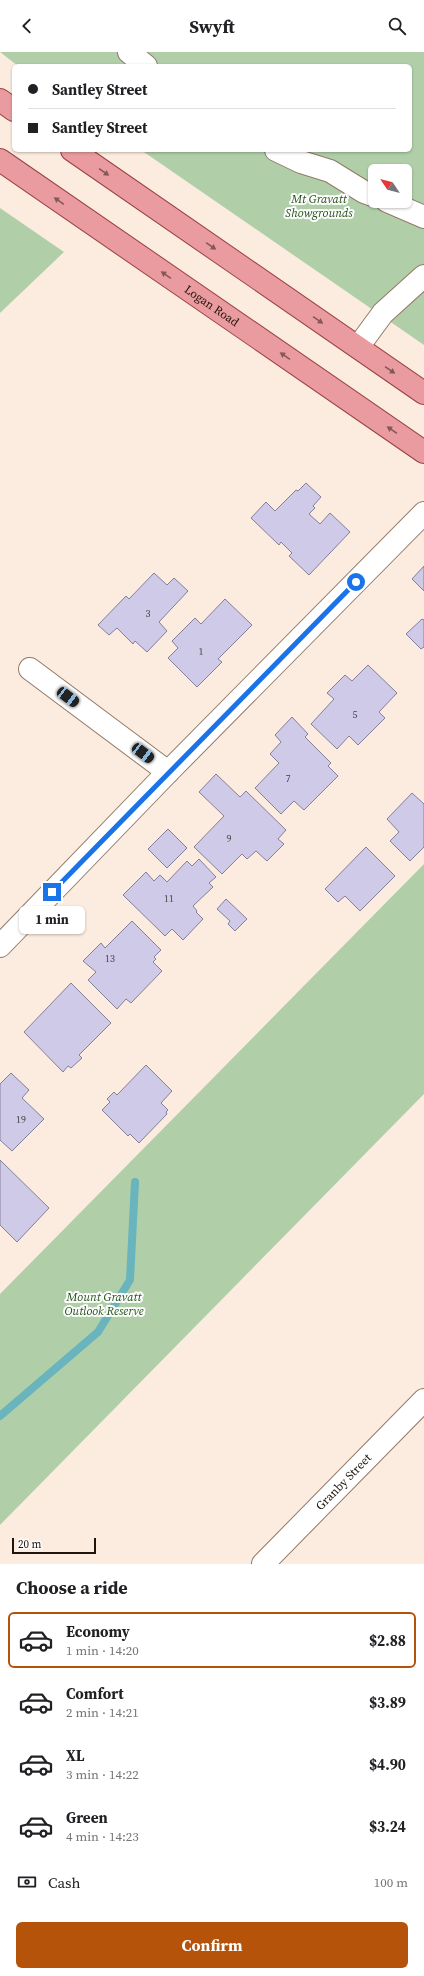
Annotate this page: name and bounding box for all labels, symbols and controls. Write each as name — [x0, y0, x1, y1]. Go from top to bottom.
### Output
text: Swyft — [189, 14, 235, 39]
icon: back — [16, 15, 38, 37]
icon: search — [386, 15, 408, 37]
text: Santley Street — [52, 79, 147, 100]
text: Santley Street — [52, 117, 147, 138]
north arrow — [368, 164, 412, 208]
map controls — [368, 164, 412, 208]
one-way arrow — [99, 168, 110, 176]
park label: Mt Gravatt Showgrounds — [285, 191, 353, 221]
one-way arrow — [54, 197, 64, 205]
one-way arrow — [206, 242, 217, 250]
one-way arrow — [161, 271, 171, 279]
street label: Logan Road — [181, 281, 242, 330]
one-way arrow — [313, 316, 323, 324]
one-way arrow — [279, 352, 290, 360]
one-way arrow — [385, 366, 395, 374]
one-way arrow — [387, 426, 397, 434]
route start — [347, 573, 365, 591]
house number: 3 — [146, 607, 151, 620]
house number: 1 — [199, 645, 204, 658]
car — [55, 685, 81, 709]
house number: 5 — [353, 708, 358, 721]
car — [130, 741, 156, 765]
house number: 7 — [286, 772, 291, 785]
house number: 9 — [227, 832, 232, 845]
route end — [43, 883, 61, 901]
house number: 11 — [164, 892, 174, 905]
callout: 1 min — [19, 906, 85, 934]
text: 1 min — [35, 911, 69, 928]
house number: 13 — [105, 952, 115, 965]
house number: 19 — [16, 1113, 26, 1126]
park label: Mount Gravatt Outlook Reserve — [64, 1289, 144, 1319]
street label: Granby Street — [312, 1450, 375, 1514]
scale bar — [12, 1536, 96, 1555]
text: 20 m — [18, 1537, 41, 1552]
text: Choose a ride — [16, 1575, 128, 1600]
text: Economy — [66, 1621, 130, 1642]
icon: car — [18, 1622, 54, 1658]
text: $2.88 — [369, 1630, 406, 1651]
text: 1 min · 14:20 — [66, 1642, 139, 1659]
text: Comfort — [66, 1683, 124, 1704]
icon: car — [18, 1684, 54, 1720]
text: $3.89 — [369, 1692, 406, 1713]
text: 2 min · 14:21 — [66, 1704, 139, 1721]
text: XL — [66, 1745, 85, 1766]
icon: car — [18, 1746, 54, 1782]
text: $4.90 — [369, 1754, 406, 1775]
text: 3 min · 14:22 — [66, 1766, 139, 1783]
text: Green — [66, 1807, 108, 1828]
icon: car — [18, 1808, 54, 1844]
text: $3.24 — [369, 1816, 406, 1837]
text: 4 min · 14:23 — [66, 1828, 139, 1845]
icon: cash — [16, 1871, 38, 1893]
text: Cash — [48, 1872, 80, 1893]
text: 100 m — [374, 1874, 408, 1891]
button: Confirm — [16, 1922, 408, 1968]

